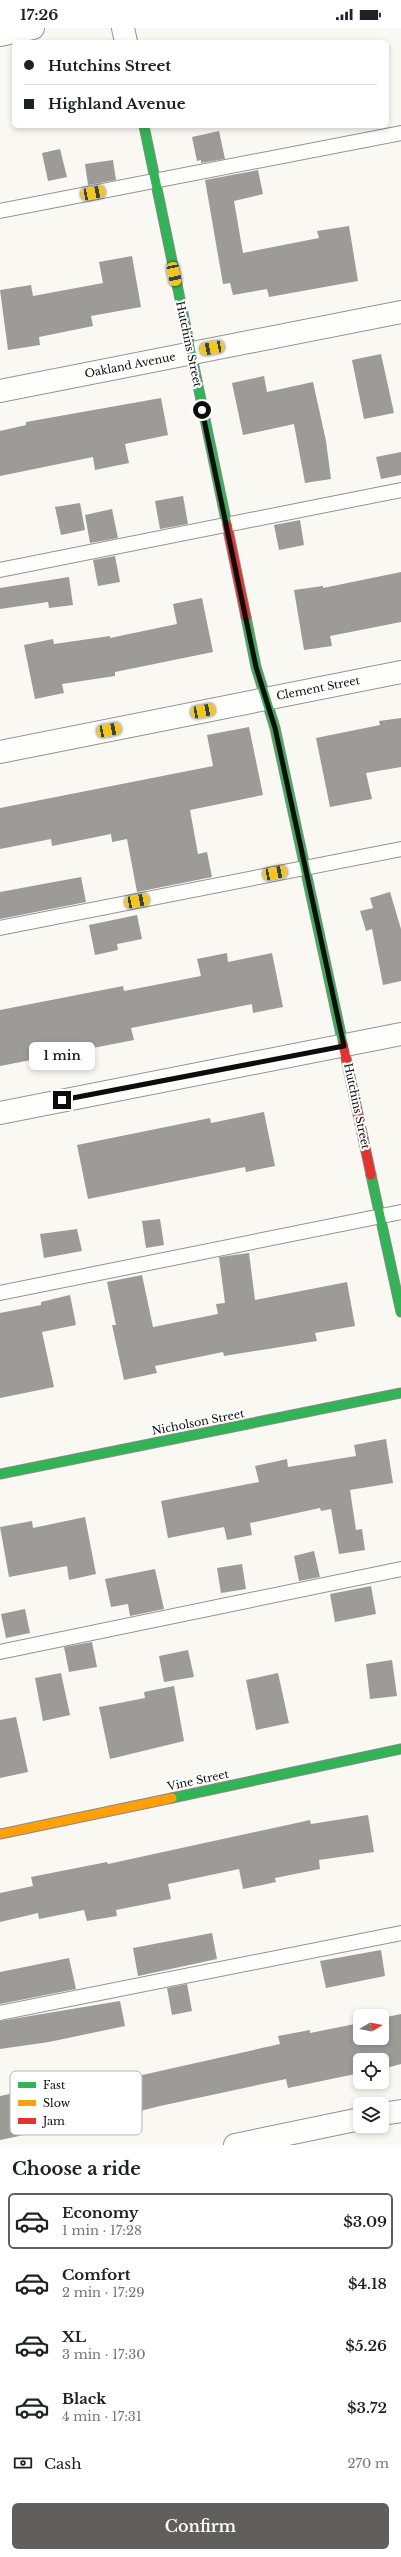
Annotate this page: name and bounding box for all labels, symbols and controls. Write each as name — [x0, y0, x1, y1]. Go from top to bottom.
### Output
text: 17:26 — [20, 5, 58, 24]
text: Hutchins Street — [48, 56, 171, 75]
text: Highland Avenue — [48, 94, 186, 113]
car — [80, 185, 106, 201]
car — [166, 261, 182, 287]
street label: Hutchins Street — [173, 300, 205, 389]
car — [199, 340, 225, 356]
street label: Oakland Avenue — [83, 349, 177, 381]
route start — [193, 401, 211, 419]
street label: Clement Street — [275, 673, 362, 703]
car — [190, 703, 216, 719]
car — [96, 722, 122, 738]
car — [262, 865, 288, 881]
car — [124, 893, 150, 909]
callout: 1 min — [29, 1042, 95, 1070]
text: 1 min — [43, 1047, 81, 1064]
street label: Hutchins Street — [341, 1062, 373, 1151]
route end — [53, 1091, 71, 1109]
street label: Nicholson Street — [151, 1406, 246, 1438]
street label: Vine Street — [165, 1766, 231, 1794]
north arrow — [353, 2009, 389, 2045]
map controls — [353, 2009, 389, 2133]
button: locate — [353, 2053, 389, 2089]
legend — [10, 2071, 142, 2135]
text: Fast — [43, 2078, 66, 2092]
text: Slow — [43, 2096, 71, 2110]
button: layers — [353, 2097, 389, 2133]
text: Jam — [41, 2114, 65, 2128]
text: Choose a ride — [12, 2158, 141, 2180]
icon: car — [14, 2203, 50, 2239]
text: Economy — [62, 2203, 139, 2222]
text: $3.09 — [343, 2212, 387, 2231]
text: 1 min · 17:28 — [62, 2222, 142, 2239]
icon: car — [14, 2265, 50, 2301]
text: Comfort — [62, 2265, 130, 2284]
text: $4.18 — [348, 2274, 387, 2293]
text: 2 min · 17:29 — [62, 2284, 145, 2301]
icon: car — [14, 2327, 50, 2363]
text: XL — [62, 2327, 86, 2346]
text: $5.26 — [345, 2336, 387, 2355]
text: 3 min · 17:30 — [62, 2346, 146, 2363]
icon: car — [14, 2389, 50, 2425]
text: Black — [62, 2389, 106, 2408]
text: $3.72 — [347, 2398, 387, 2417]
text: 4 min · 17:31 — [62, 2408, 142, 2425]
icon: cash — [12, 2452, 34, 2474]
text: Cash — [44, 2454, 81, 2473]
text: 270 m — [348, 2455, 389, 2472]
button: Confirm — [12, 2503, 389, 2549]

